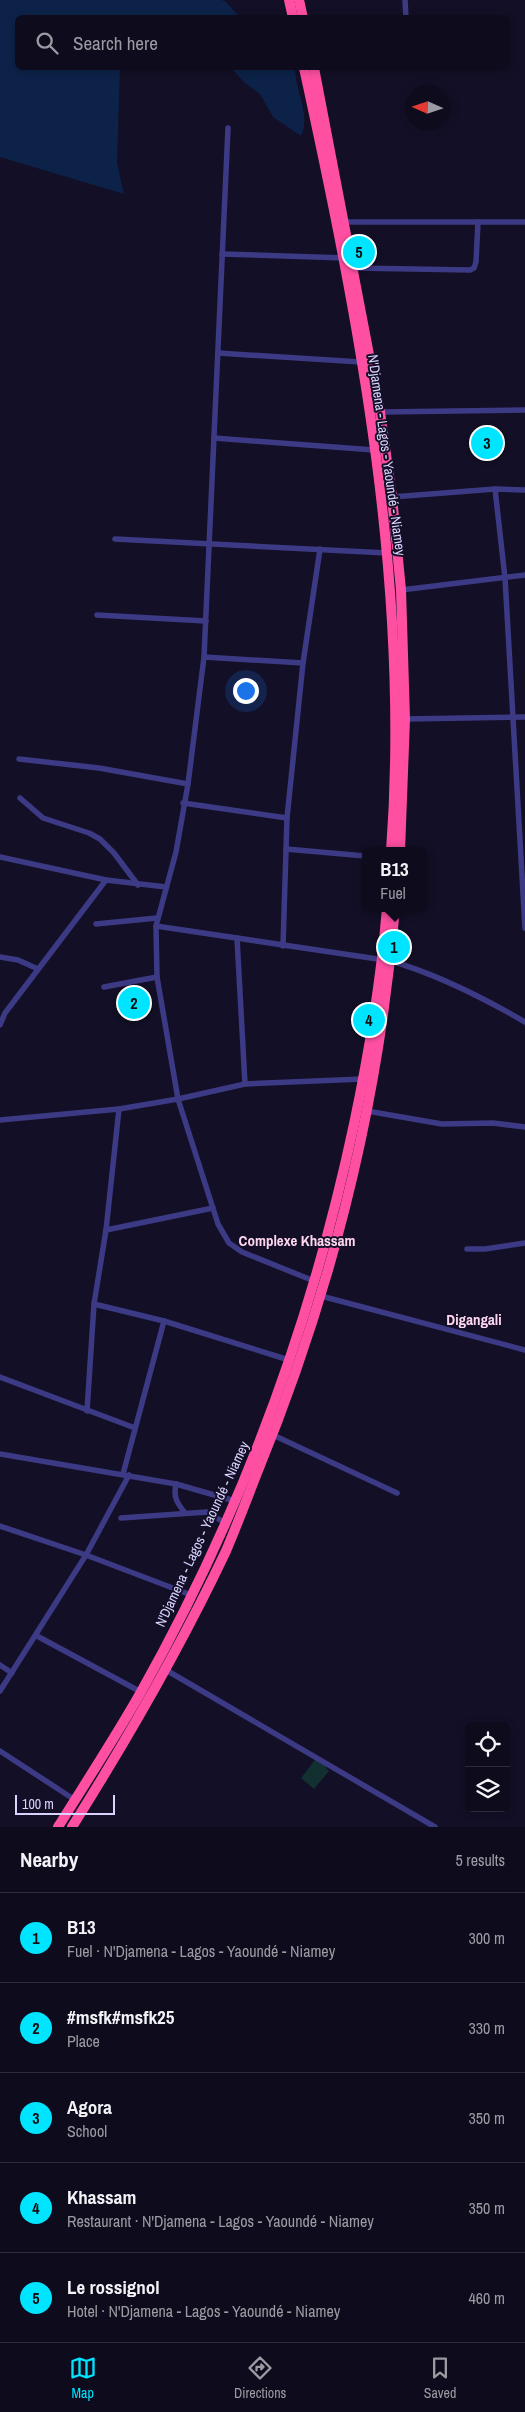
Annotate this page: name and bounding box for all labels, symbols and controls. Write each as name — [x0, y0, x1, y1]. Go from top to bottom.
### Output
search box — [15, 15, 510, 70]
icon: search — [33, 29, 61, 57]
text: Search here — [73, 30, 158, 56]
north arrow — [405, 85, 450, 130]
pin: 5 — [343, 233, 375, 271]
street label: N'Djamena - Lagos - Yaoundé - Niamey — [364, 353, 410, 557]
pin: 3 — [471, 424, 503, 462]
your location — [233, 678, 259, 704]
popup — [362, 847, 427, 912]
text: B13 — [380, 856, 409, 882]
text: Fuel — [380, 882, 406, 904]
pin: 1 — [378, 928, 410, 966]
pin: 2 — [118, 984, 150, 1022]
pin: 4 — [353, 1001, 385, 1039]
district label: Complexe Khassam — [239, 1230, 356, 1251]
district label: Digangali — [446, 1309, 502, 1330]
street label: N'Djamena - Lagos - Yaoundé - Niamey — [151, 1438, 253, 1630]
map controls — [465, 1722, 510, 1812]
button: locate — [465, 1722, 510, 1767]
button: layers — [465, 1767, 510, 1812]
scale bar — [15, 1792, 115, 1815]
text: 100 m — [22, 1795, 54, 1813]
text: Nearby — [20, 1845, 78, 1874]
text: 5 results — [455, 1849, 505, 1871]
text: B13 — [67, 1914, 96, 1940]
text: 1 — [32, 1927, 40, 1949]
text: 300 m — [469, 1927, 505, 1949]
text: Fuel · N'Djamena - Lagos - Yaoundé - Niamey — [67, 1940, 335, 1962]
text: #msfk#msfk25 — [67, 2004, 174, 2030]
text: 2 — [32, 2017, 40, 2039]
text: 330 m — [469, 2017, 505, 2039]
text: Place — [67, 2030, 100, 2052]
text: Agora — [67, 2094, 112, 2120]
text: 3 — [32, 2107, 40, 2129]
text: 350 m — [469, 2107, 505, 2129]
text: School — [67, 2120, 107, 2142]
text: Khassam — [67, 2184, 136, 2210]
text: 4 — [32, 2197, 40, 2219]
text: 350 m — [469, 2197, 505, 2219]
text: Restaurant · N'Djamena - Lagos - Yaoundé - Niamey — [67, 2210, 374, 2232]
text: Le rossignol — [67, 2274, 160, 2300]
text: 5 — [32, 2287, 40, 2309]
text: 460 m — [469, 2287, 505, 2309]
text: Hotel · N'Djamena - Lagos - Yaoundé - Niamey — [67, 2300, 340, 2322]
tab: Map — [69, 2354, 97, 2402]
tab: Directions — [234, 2354, 286, 2402]
tab: Saved — [424, 2354, 456, 2402]

